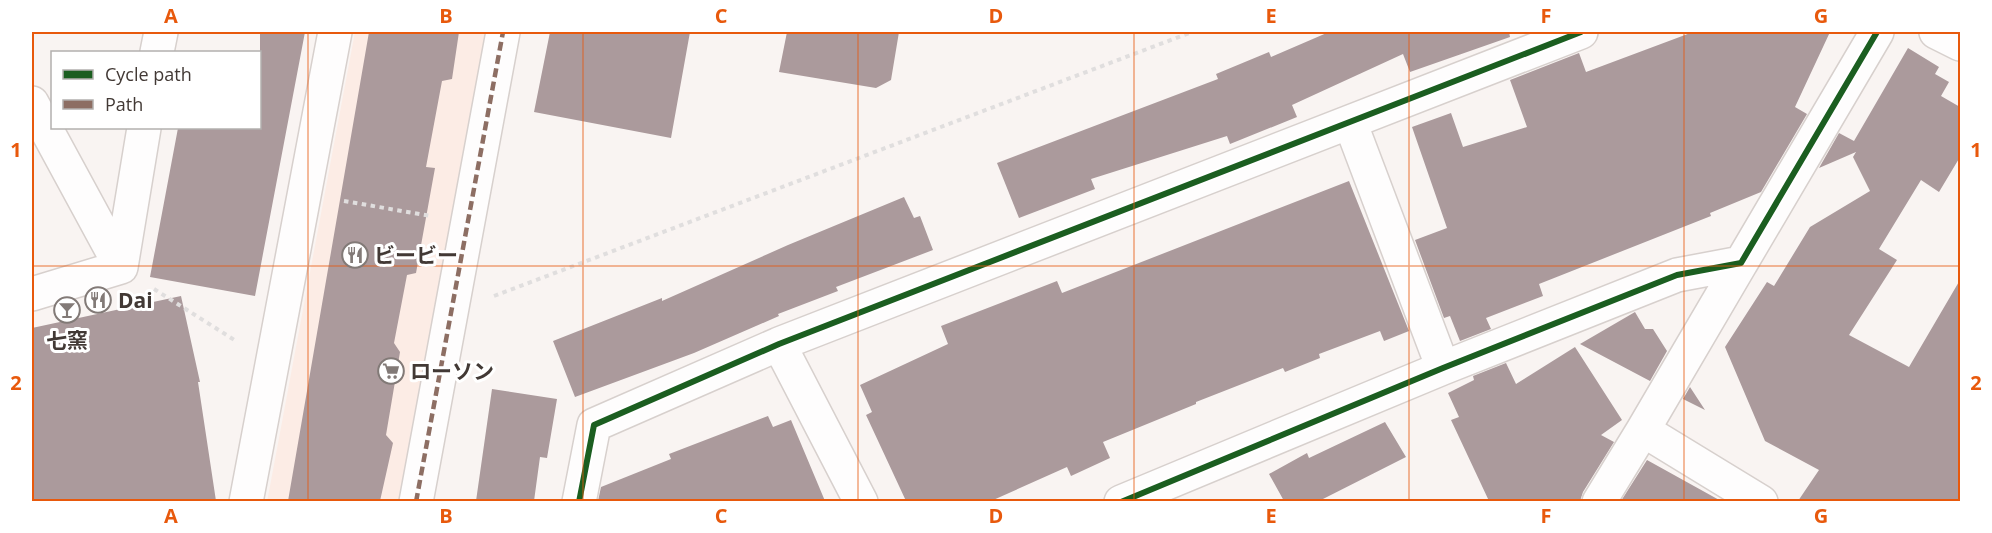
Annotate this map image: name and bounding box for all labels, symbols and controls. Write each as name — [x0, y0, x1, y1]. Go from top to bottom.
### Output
text: A — [164, 2, 178, 29]
text: B — [439, 2, 453, 29]
text: C — [715, 2, 728, 29]
text: D — [989, 2, 1003, 29]
text: E — [1265, 2, 1277, 29]
text: F — [1541, 2, 1551, 29]
text: G — [1814, 2, 1828, 29]
legend — [51, 51, 261, 129]
text: Cycle path — [105, 62, 192, 86]
text: Path — [105, 92, 143, 116]
text: 1 — [10, 136, 22, 163]
text: 1 — [1970, 136, 1982, 163]
restaurant icon: ビービー — [340, 240, 370, 270]
place label: ビービー — [374, 241, 458, 269]
restaurant icon: Dai — [83, 285, 113, 315]
place label: Dai — [118, 286, 153, 314]
bar icon: 七窯 — [52, 295, 82, 325]
place label: 七窯 — [46, 326, 88, 354]
supermarket icon: ローソン — [376, 356, 406, 386]
place label: ローソン — [410, 357, 494, 385]
text: 2 — [10, 369, 22, 396]
text: 2 — [1970, 369, 1982, 396]
text: A — [164, 502, 178, 529]
text: B — [439, 502, 453, 529]
text: C — [715, 502, 728, 529]
text: D — [989, 502, 1003, 529]
text: E — [1265, 502, 1277, 529]
text: F — [1541, 502, 1551, 529]
text: G — [1814, 502, 1828, 529]

